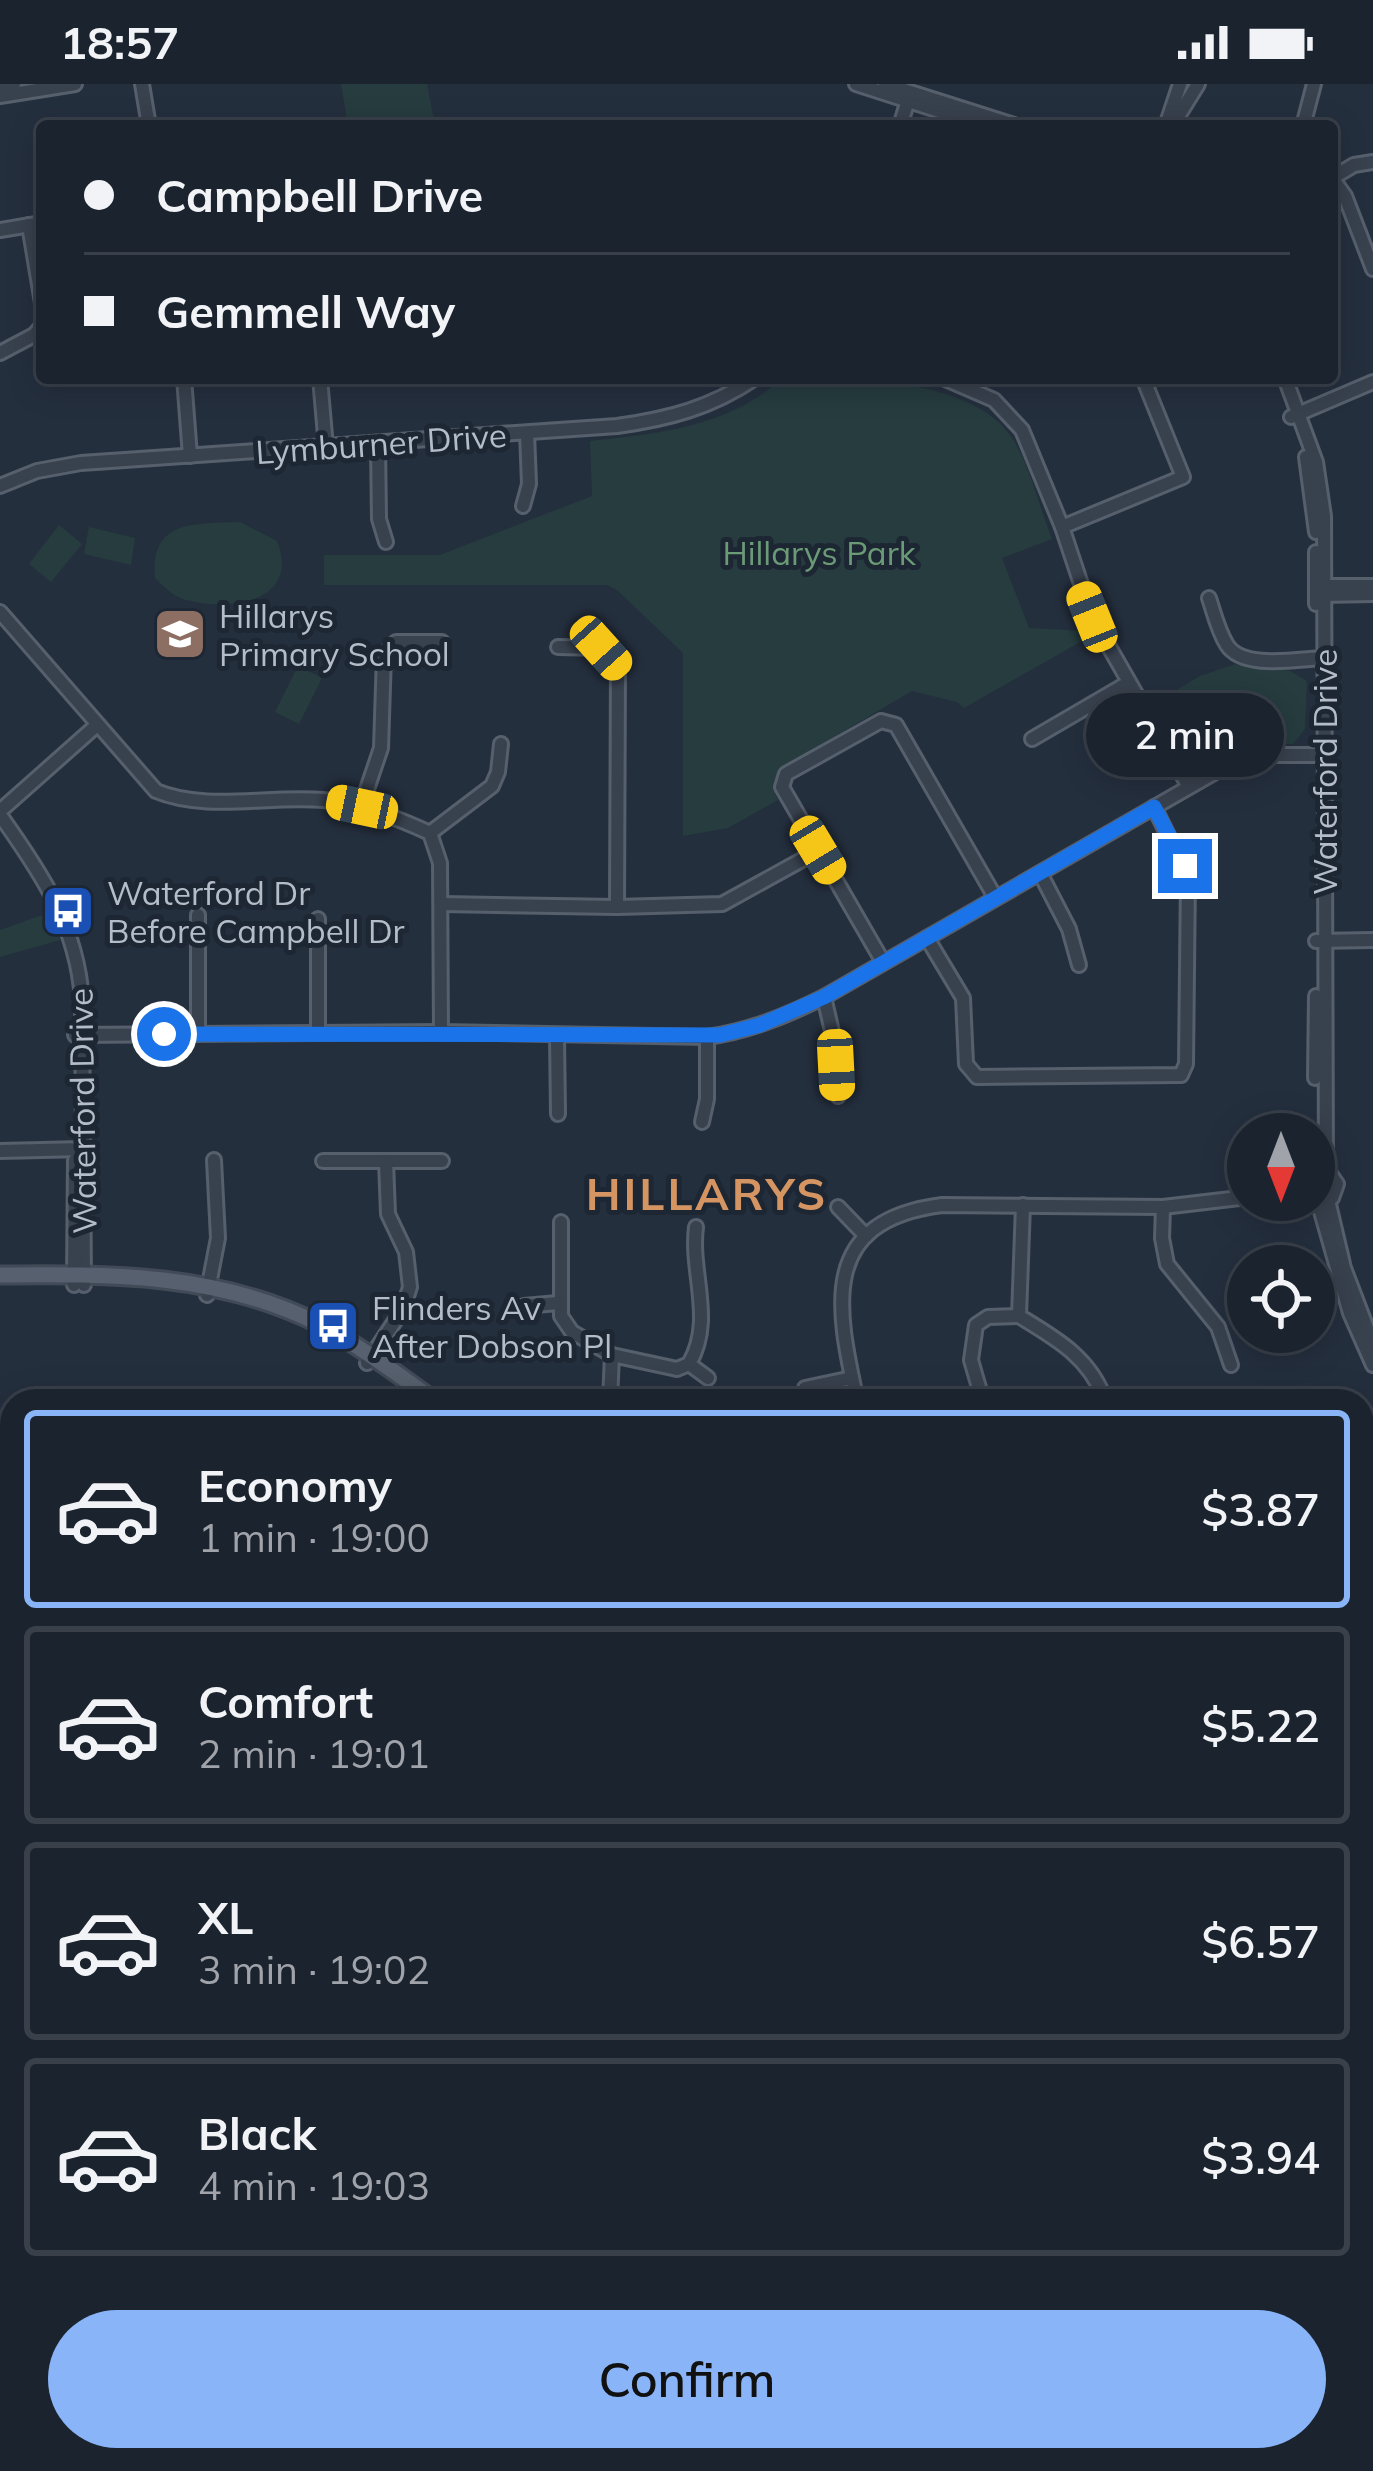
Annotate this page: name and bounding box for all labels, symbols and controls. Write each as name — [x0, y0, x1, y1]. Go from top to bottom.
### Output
text: 18:57 — [60, 14, 179, 70]
text: Campbell Drive — [156, 167, 483, 223]
text: Gemmell Way — [156, 283, 455, 339]
street label: Lymburner Drive — [254, 414, 508, 472]
park label: Hillarys Park — [722, 532, 917, 573]
car — [1062, 577, 1122, 657]
place label: Hillarys Primary School — [219, 595, 450, 674]
school or university icon: Hillarys Primary School — [152, 606, 208, 662]
car — [564, 609, 638, 687]
street label: Waterford Drive — [1304, 649, 1345, 895]
callout: 2 min — [1086, 692, 1284, 776]
text: 2 min — [1134, 710, 1236, 759]
car — [323, 782, 401, 832]
car — [784, 810, 852, 890]
route end — [1158, 839, 1212, 893]
place label: Waterford Dr Before Campbell Dr — [107, 872, 405, 951]
bus stop icon: Waterford Dr Before Campbell Dr — [40, 883, 96, 939]
street label: Waterford Drive — [59, 988, 105, 1234]
route start — [137, 1007, 191, 1061]
car — [816, 1028, 856, 1102]
north arrow — [1227, 1113, 1335, 1221]
map controls — [1227, 1113, 1335, 1353]
district label: HILLARYS — [586, 1165, 828, 1221]
button: locate — [1227, 1245, 1335, 1353]
place label: Flinders Av After Dobson Pl — [372, 1287, 612, 1366]
bus stop icon: Flinders Av After Dobson Pl — [305, 1298, 361, 1354]
icon: car — [54, 1455, 162, 1563]
text: Economy — [198, 1457, 392, 1513]
text: $3.87 — [1201, 1481, 1320, 1537]
text: 1 min · 19:00 — [198, 1513, 430, 1562]
icon: car — [54, 1671, 162, 1779]
text: Comfort — [198, 1673, 373, 1729]
text: $5.22 — [1201, 1697, 1320, 1753]
text: 2 min · 19:01 — [198, 1729, 430, 1778]
icon: car — [54, 1887, 162, 1995]
text: XL — [198, 1889, 253, 1945]
text: $6.57 — [1201, 1913, 1320, 1969]
text: 3 min · 19:02 — [198, 1945, 430, 1994]
icon: car — [54, 2103, 162, 2211]
text: Black — [198, 2105, 316, 2161]
text: $3.94 — [1201, 2129, 1320, 2185]
text: 4 min · 19:03 — [198, 2161, 430, 2210]
button: Confirm — [48, 2310, 1326, 2448]

